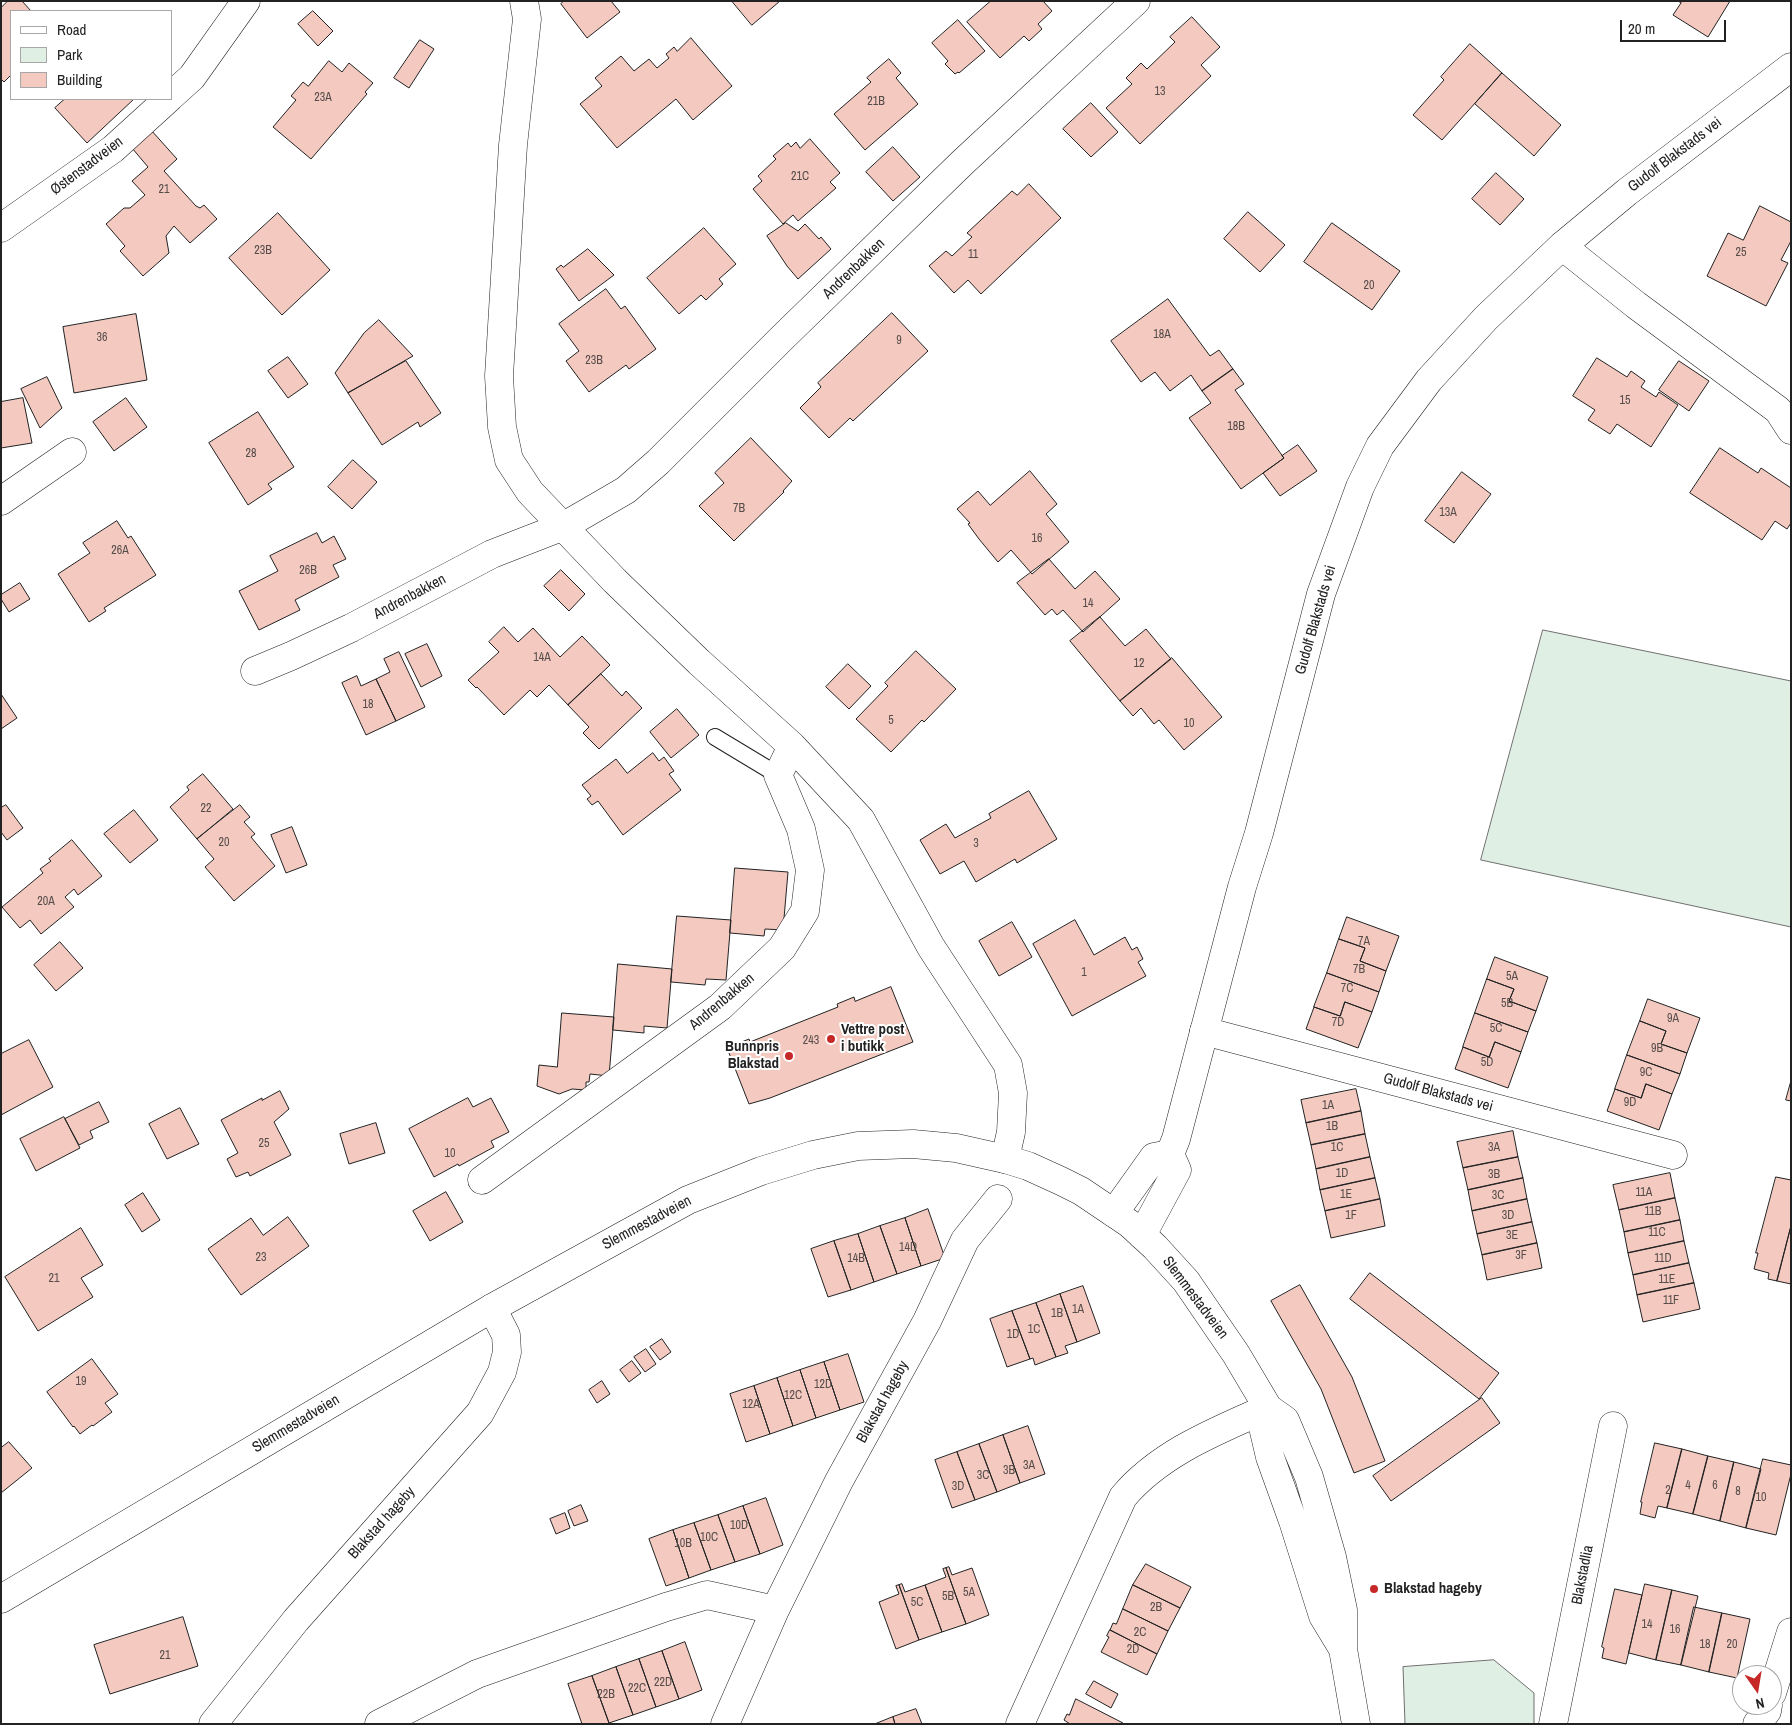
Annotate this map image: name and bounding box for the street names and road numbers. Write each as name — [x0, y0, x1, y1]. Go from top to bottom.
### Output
street label: Gudolf Blakstads vei — [1625, 114, 1725, 196]
street label: Østenstadveien — [47, 133, 127, 199]
street label: Andrenbakken — [819, 235, 889, 303]
street label: Gudolf Blakstads vei — [1292, 563, 1340, 677]
street label: Andrenbakken — [371, 570, 449, 624]
street label: Andrenbakken — [686, 970, 758, 1034]
street label: Gudolf Blakstads vei — [1381, 1070, 1495, 1116]
street label: Slemmestadveien — [599, 1192, 695, 1254]
street label: Slemmestadveien — [1158, 1253, 1232, 1343]
street label: Blakstad hageby — [853, 1358, 913, 1446]
street label: Slemmestadveien — [249, 1391, 343, 1457]
street label: Blakstad hageby — [345, 1483, 419, 1563]
street label: Blakstadlia — [1568, 1544, 1598, 1606]

